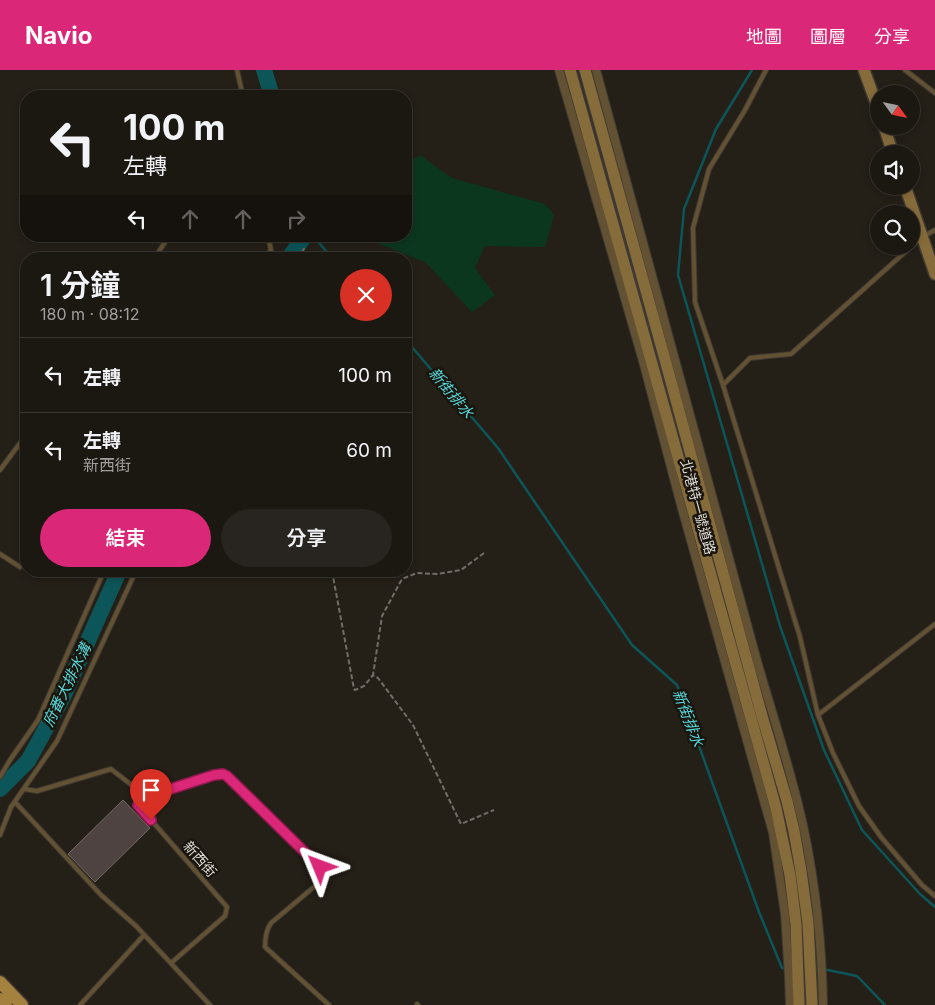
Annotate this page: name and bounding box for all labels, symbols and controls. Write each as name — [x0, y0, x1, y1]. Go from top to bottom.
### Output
text: Navio — [25, 21, 92, 50]
text: 地圖 — [746, 26, 782, 47]
text: 圖層 — [810, 26, 846, 47]
text: 分享 — [874, 26, 910, 47]
north arrow — [870, 85, 920, 135]
map controls — [870, 85, 920, 255]
text: 100 m — [123, 106, 226, 148]
icon: left — [40, 110, 105, 175]
button: sound — [870, 145, 920, 195]
text: 左轉 — [123, 153, 167, 179]
icon: left — [123, 205, 151, 233]
icon: ahead — [176, 205, 204, 233]
icon: ahead — [229, 205, 257, 233]
icon: right — [282, 205, 310, 233]
button: search — [870, 205, 920, 255]
text: 1 分鐘 — [40, 267, 120, 303]
button: close — [340, 269, 392, 321]
text: 180 m · 08:12 — [40, 304, 140, 324]
icon: left — [40, 361, 68, 389]
text: 100 m — [338, 364, 392, 387]
water label: 新街排水 — [425, 364, 479, 423]
text: 左轉 — [83, 366, 121, 389]
text: 左轉 — [83, 429, 121, 452]
icon: left — [40, 436, 68, 464]
text: 60 m — [346, 439, 392, 462]
text: 新西街 — [83, 455, 131, 475]
street label: 北港特一號道路 — [678, 457, 719, 556]
button: 結束 — [40, 509, 211, 567]
button: 分享 — [221, 509, 392, 567]
water label: 府番大排水溝 — [38, 638, 96, 729]
water label: 新街排水 — [669, 686, 708, 750]
pin — [130, 769, 172, 820]
icon: arrive — [137, 776, 165, 804]
street label: 新西街 — [180, 837, 221, 880]
position arrow — [293, 840, 345, 892]

